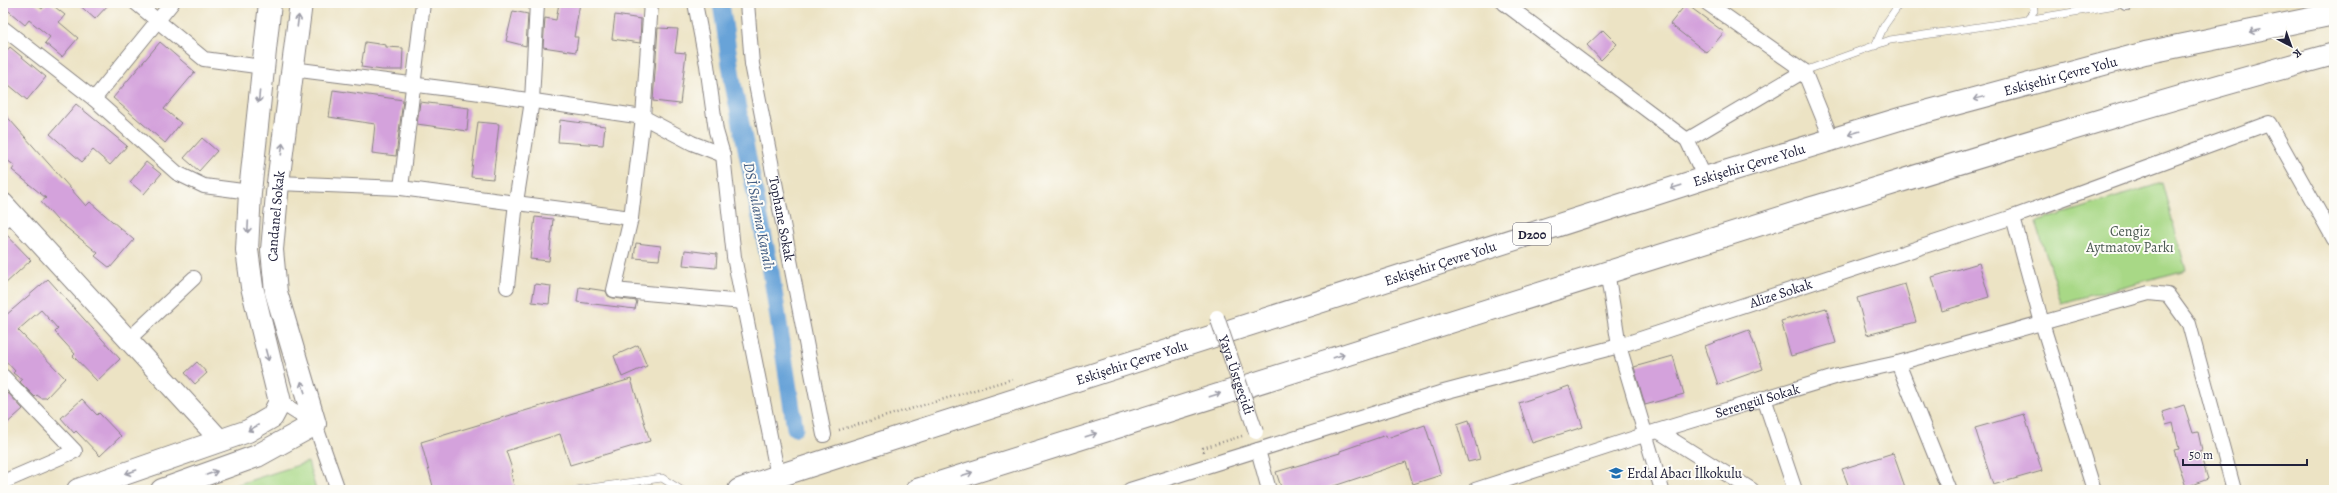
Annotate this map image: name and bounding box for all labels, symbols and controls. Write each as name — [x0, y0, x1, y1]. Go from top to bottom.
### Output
one-way arrow — [295, 14, 302, 27]
north arrow — [2271, 26, 2311, 66]
one-way arrow — [2249, 27, 2262, 35]
text: K — [2289, 45, 2305, 62]
street label: Eskişehir Çevre Yolu — [2002, 52, 2120, 101]
one-way arrow — [256, 90, 263, 103]
one-way arrow — [1973, 95, 1986, 102]
one-way arrow — [1847, 130, 1860, 137]
street label: Eskişehir Çevre Yolu — [1690, 139, 1808, 191]
one-way arrow — [278, 143, 286, 156]
water label: DSİ Sulama Kanalı — [739, 161, 779, 271]
street label: Candanel Sokak — [263, 169, 290, 263]
street label: Tophane Sokak — [764, 175, 799, 263]
one-way arrow — [1670, 184, 1683, 191]
one-way arrow — [244, 220, 252, 233]
park label: Cengiz Aytmatov Parkı — [2085, 222, 2174, 257]
road number: D200 — [1513, 223, 1551, 245]
street label: Eskişehir Çevre Yolu — [1382, 237, 1499, 290]
street label: Alize Sokak — [1746, 274, 1815, 313]
street label: Yaya Üstgeçidi — [1214, 332, 1258, 417]
street label: Eskişehir Çevre Yolu — [1073, 336, 1191, 390]
one-way arrow — [264, 348, 272, 361]
one-way arrow — [1332, 352, 1345, 359]
street label: Serengül Sokak — [1713, 379, 1802, 423]
one-way arrow — [299, 381, 306, 394]
one-way arrow — [1208, 391, 1221, 398]
one-way arrow — [248, 424, 260, 432]
one-way arrow — [1085, 430, 1097, 438]
scale bar — [2183, 441, 2307, 467]
text: 50 m — [2189, 447, 2213, 463]
place label: Erdal Abacı İlkokulu — [1627, 464, 1743, 483]
school or university icon: Erdal Abacı İlkokulu — [1608, 465, 1624, 481]
one-way arrow — [126, 468, 138, 476]
one-way arrow — [205, 469, 218, 476]
one-way arrow — [961, 470, 974, 477]

